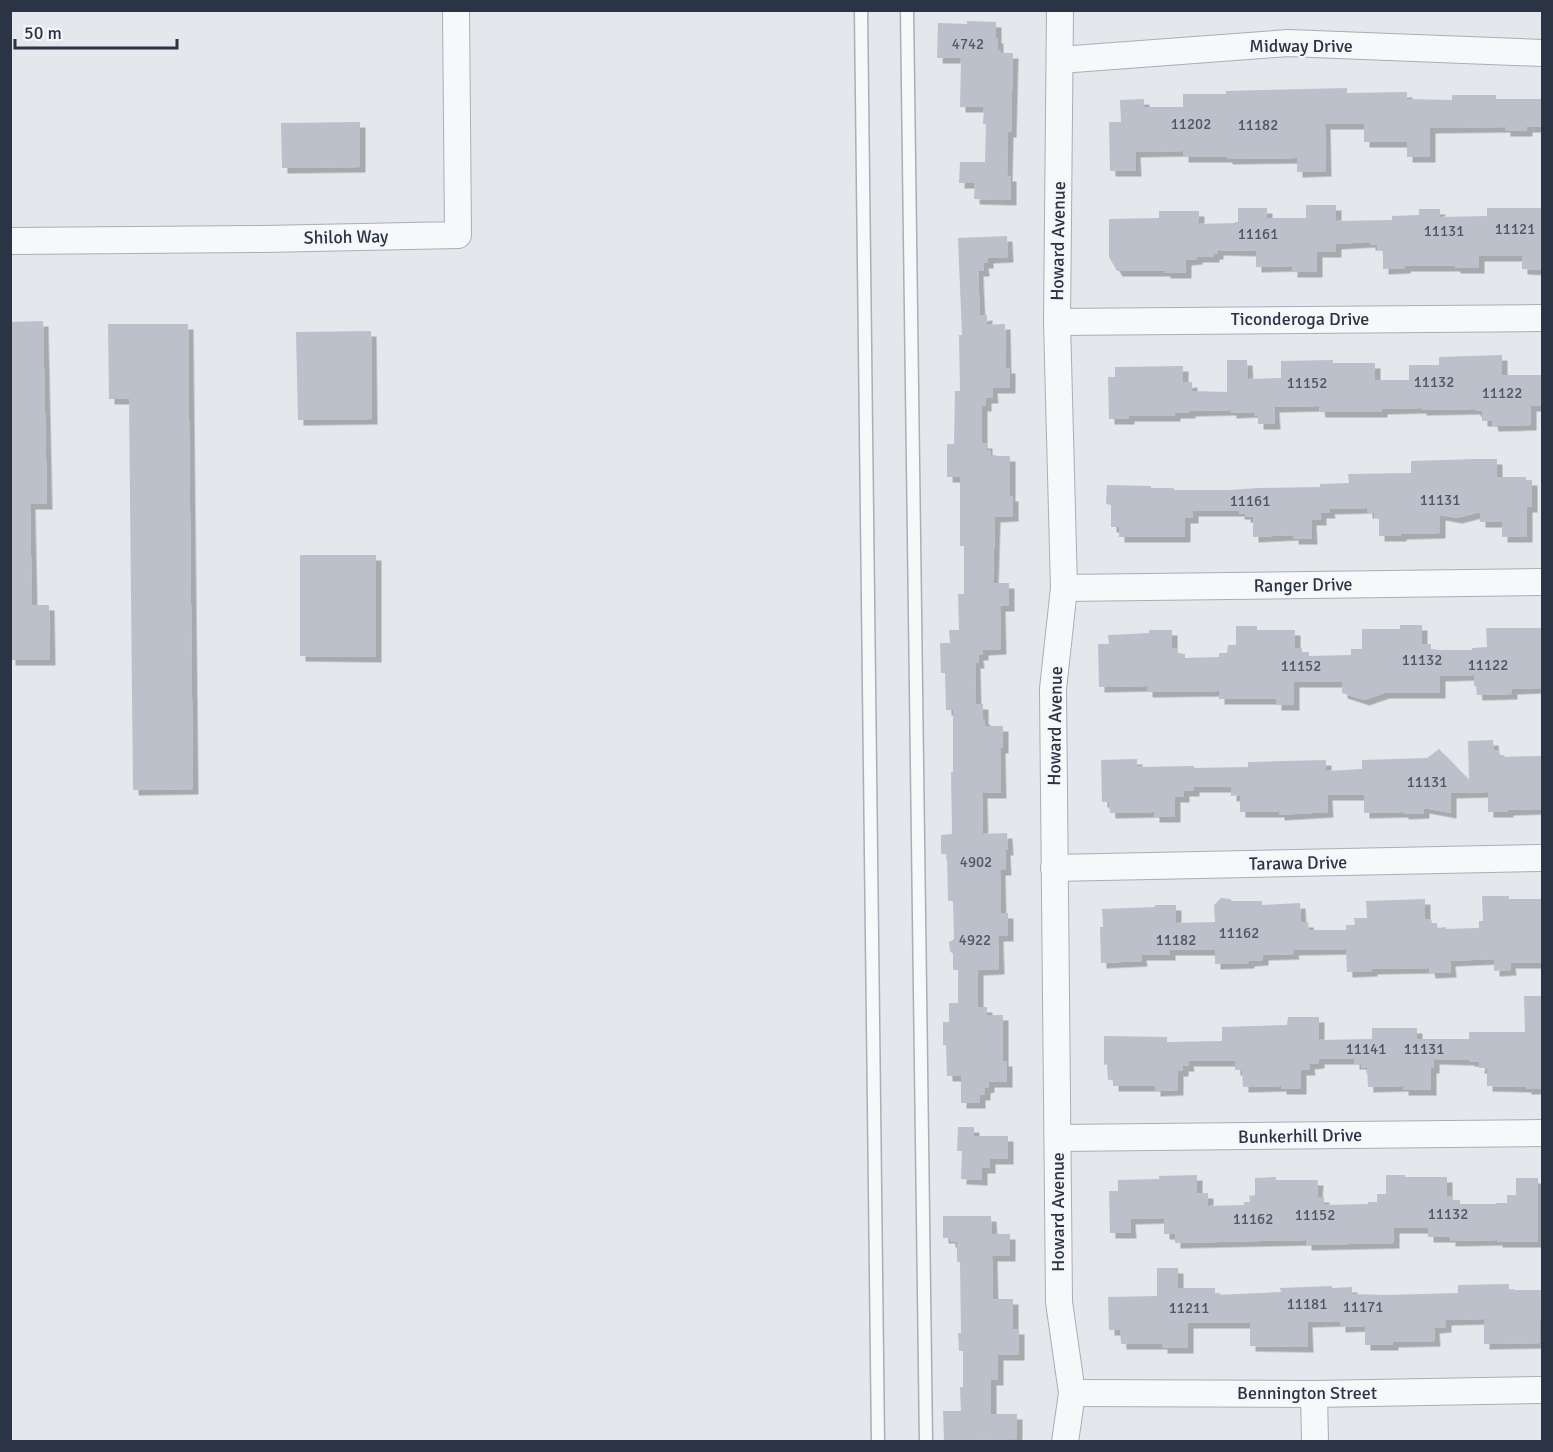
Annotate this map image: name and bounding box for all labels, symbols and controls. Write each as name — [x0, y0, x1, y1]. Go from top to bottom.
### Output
scale bar — [15, 12, 177, 50]
text: 50 m — [24, 22, 62, 44]
house number: 4742 — [952, 35, 984, 53]
street label: Midway Drive — [1249, 35, 1353, 57]
house number: 11202 — [1171, 115, 1211, 133]
house number: 11182 — [1238, 116, 1278, 134]
street label: Howard Avenue — [1046, 181, 1070, 301]
house number: 11121 — [1495, 220, 1535, 238]
house number: 11131 — [1424, 222, 1464, 240]
street label: Shiloh Way — [303, 225, 389, 249]
house number: 11161 — [1238, 225, 1278, 243]
street label: Ticonderoga Drive — [1231, 308, 1369, 330]
house number: 11132 — [1414, 373, 1454, 391]
house number: 11152 — [1287, 374, 1327, 392]
house number: 11122 — [1482, 384, 1522, 402]
house number: 11131 — [1420, 491, 1460, 509]
house number: 11161 — [1230, 492, 1270, 510]
street label: Ranger Drive — [1253, 573, 1353, 597]
house number: 11132 — [1402, 651, 1442, 669]
house number: 11122 — [1468, 656, 1508, 674]
house number: 11152 — [1281, 657, 1321, 675]
street label: Howard Avenue — [1043, 666, 1067, 786]
house number: 11131 — [1407, 773, 1447, 791]
street label: Tarawa Drive — [1249, 851, 1347, 875]
house number: 4902 — [960, 853, 992, 871]
house number: 11162 — [1219, 924, 1259, 942]
house number: 4922 — [959, 931, 991, 949]
house number: 11182 — [1156, 931, 1196, 949]
house number: 11141 — [1346, 1040, 1386, 1058]
house number: 11131 — [1404, 1040, 1444, 1058]
street label: Bunkerhill Drive — [1238, 1124, 1362, 1148]
street label: Howard Avenue — [1047, 1152, 1069, 1272]
house number: 11132 — [1428, 1205, 1468, 1223]
house number: 11152 — [1295, 1206, 1335, 1224]
house number: 11162 — [1233, 1210, 1273, 1228]
house number: 11181 — [1287, 1295, 1327, 1313]
house number: 11171 — [1343, 1298, 1383, 1316]
house number: 11211 — [1169, 1299, 1209, 1317]
street label: Bennington Street — [1237, 1382, 1377, 1404]

